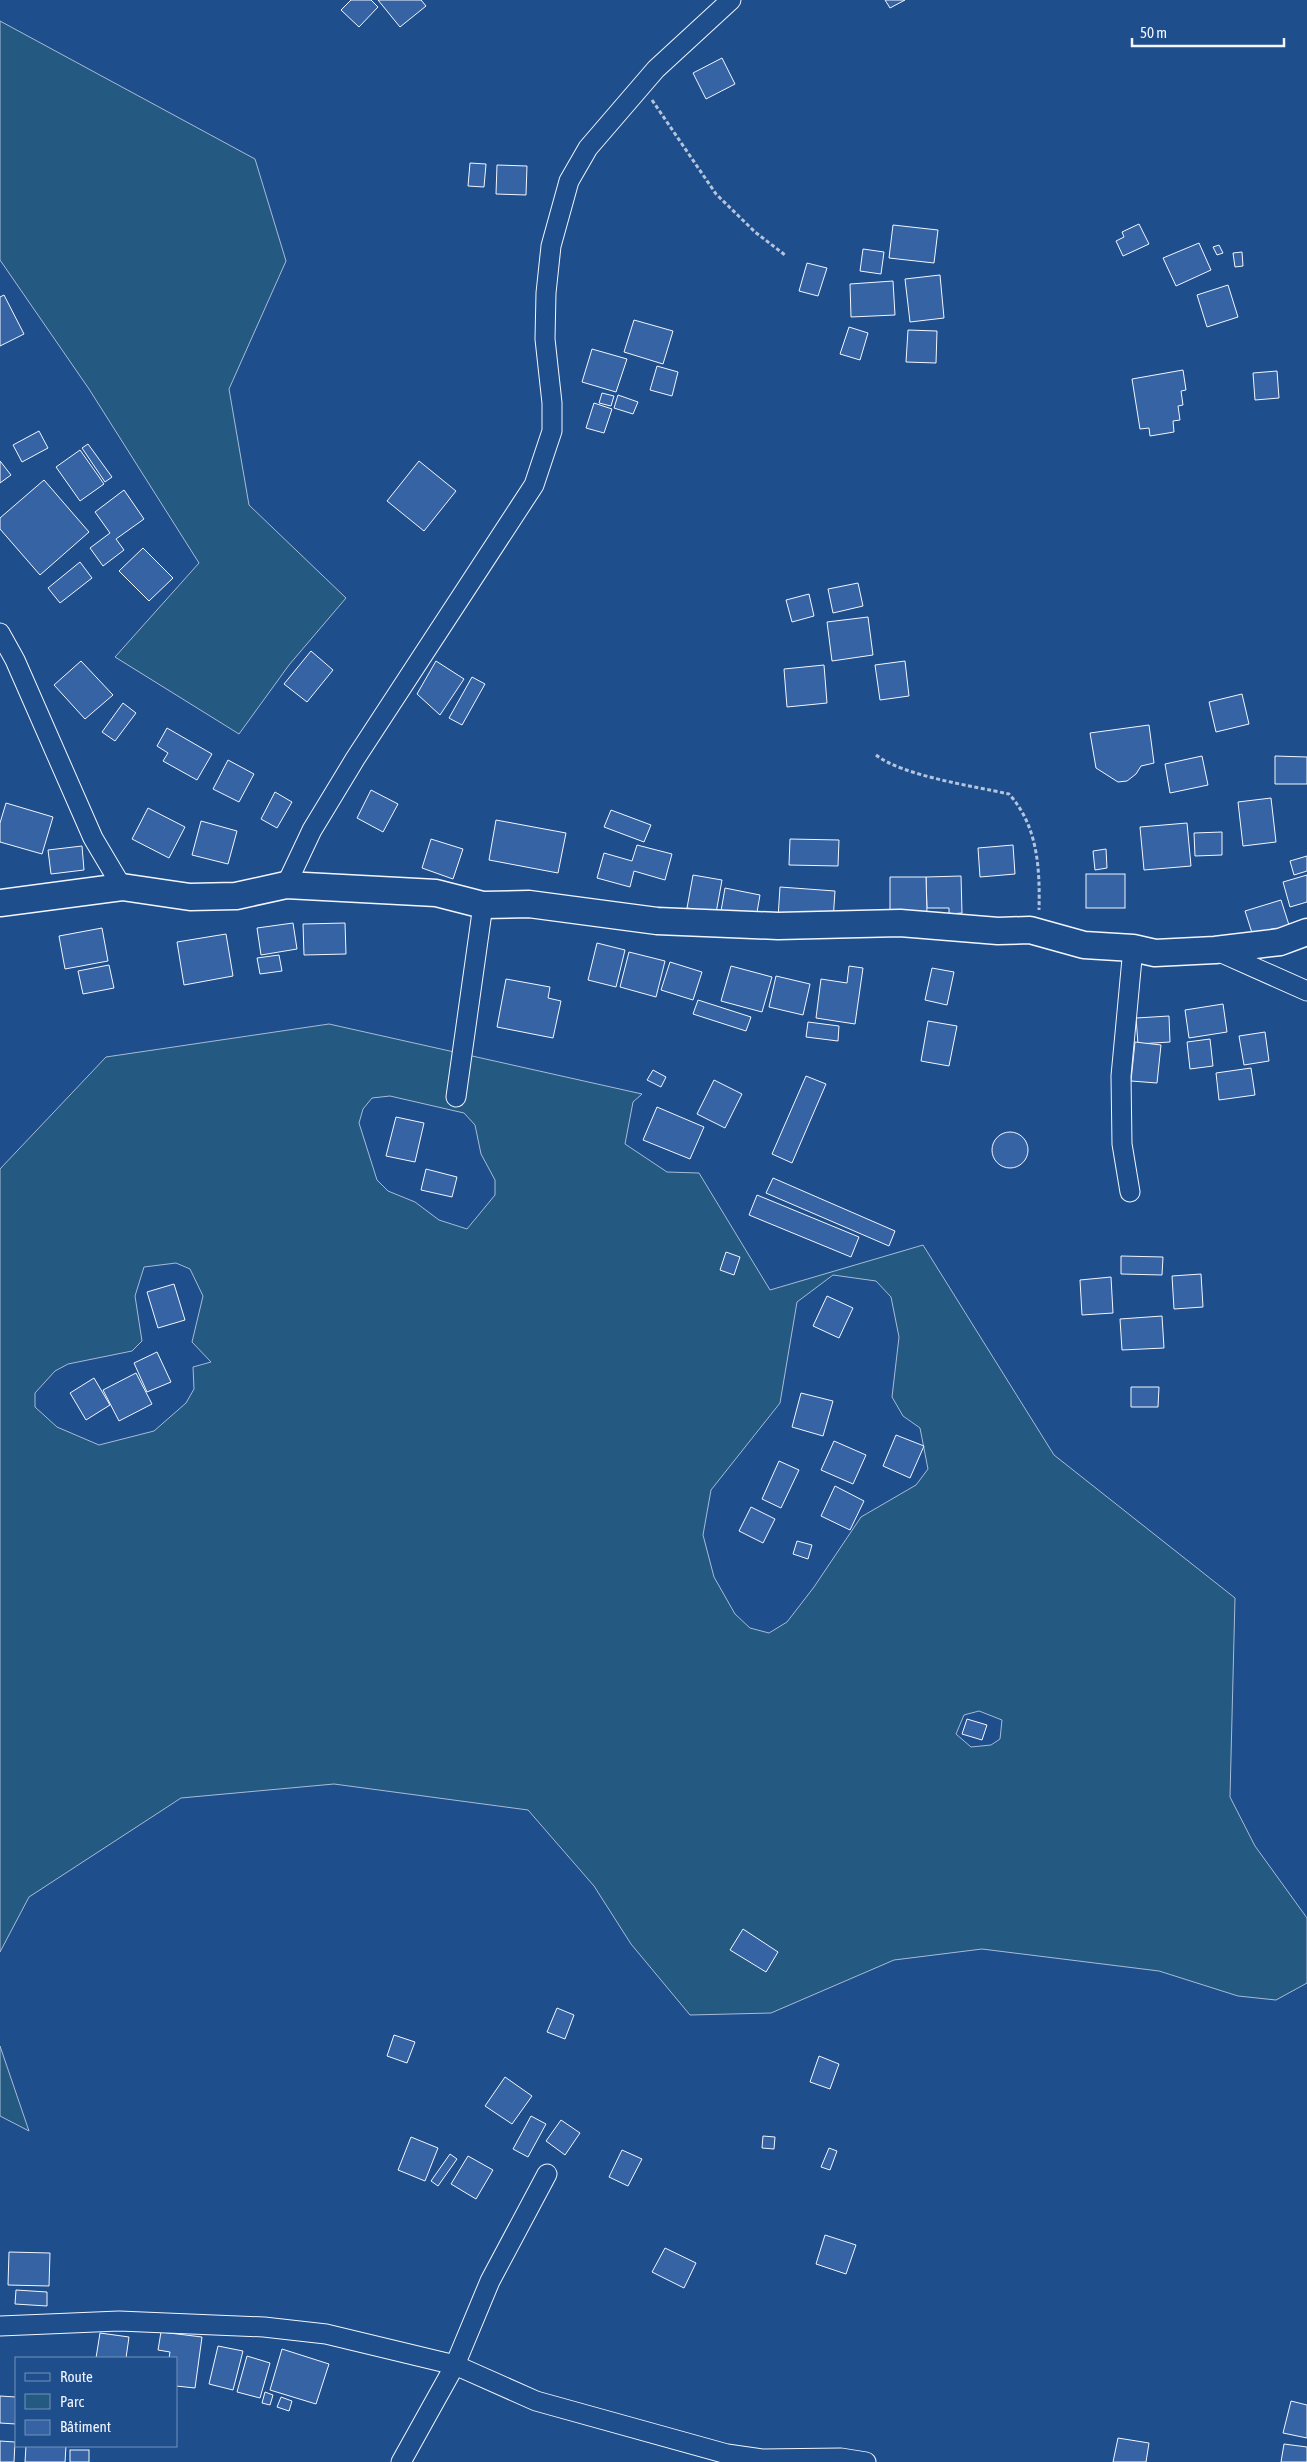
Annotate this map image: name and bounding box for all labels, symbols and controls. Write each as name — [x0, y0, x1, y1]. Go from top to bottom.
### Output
scale bar — [1132, 15, 1284, 47]
text: 50 m — [1140, 24, 1167, 41]
legend — [15, 2357, 178, 2447]
text: Route — [60, 2368, 93, 2385]
text: Parc — [60, 2393, 84, 2410]
text: Bâtiment — [60, 2418, 111, 2435]

